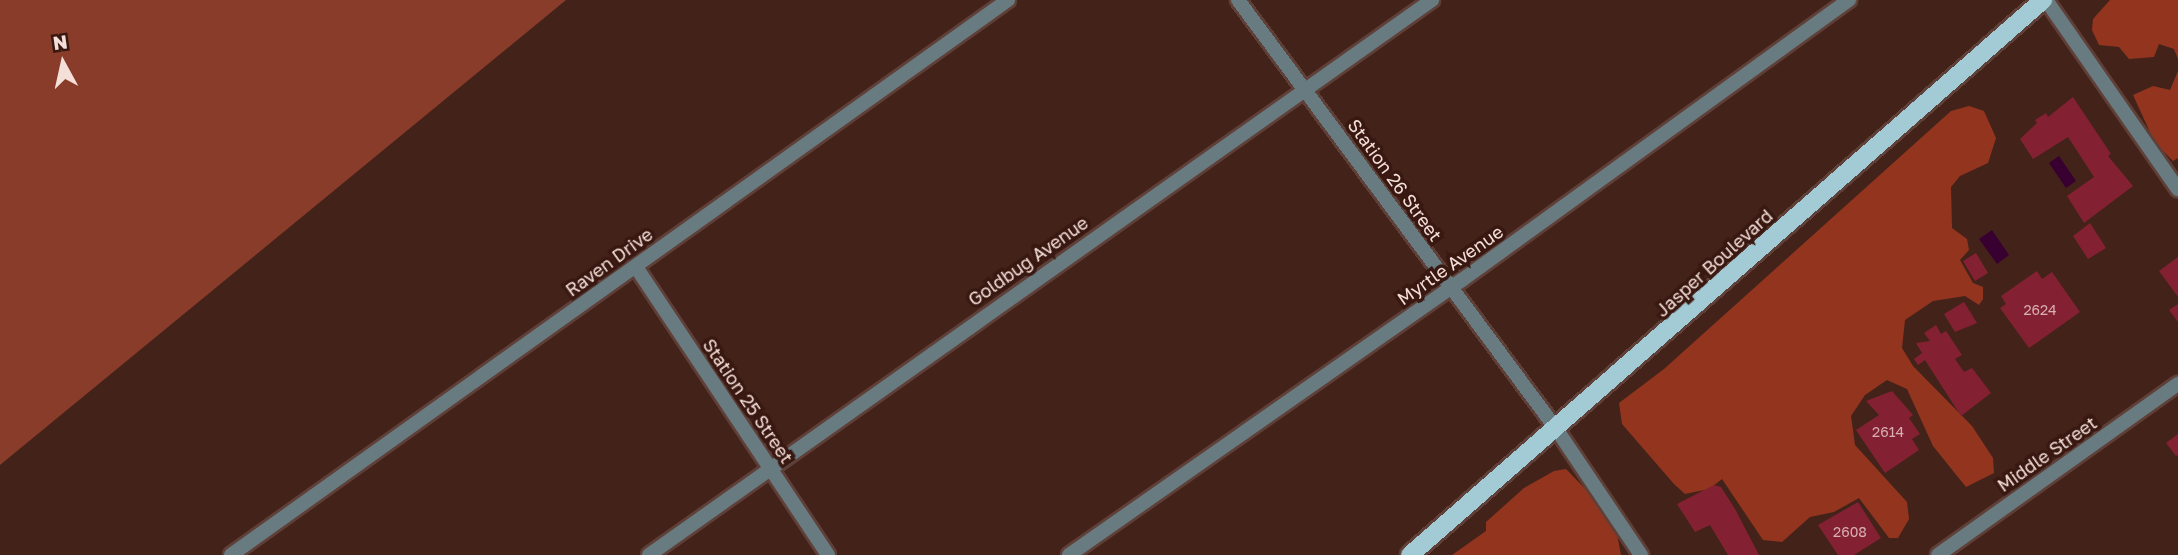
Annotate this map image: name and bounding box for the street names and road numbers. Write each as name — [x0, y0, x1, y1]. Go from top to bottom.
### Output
street label: Station 26 Street — [1343, 115, 1447, 245]
street label: Jasper Boulevard — [1651, 205, 1777, 321]
street label: Goldbug Avenue — [964, 212, 1092, 310]
street label: Myrtle Avenue — [1393, 221, 1507, 309]
street label: Raven Drive — [561, 223, 657, 301]
street label: Station 25 Street — [698, 335, 798, 467]
street label: Middle Street — [1993, 412, 2101, 496]

